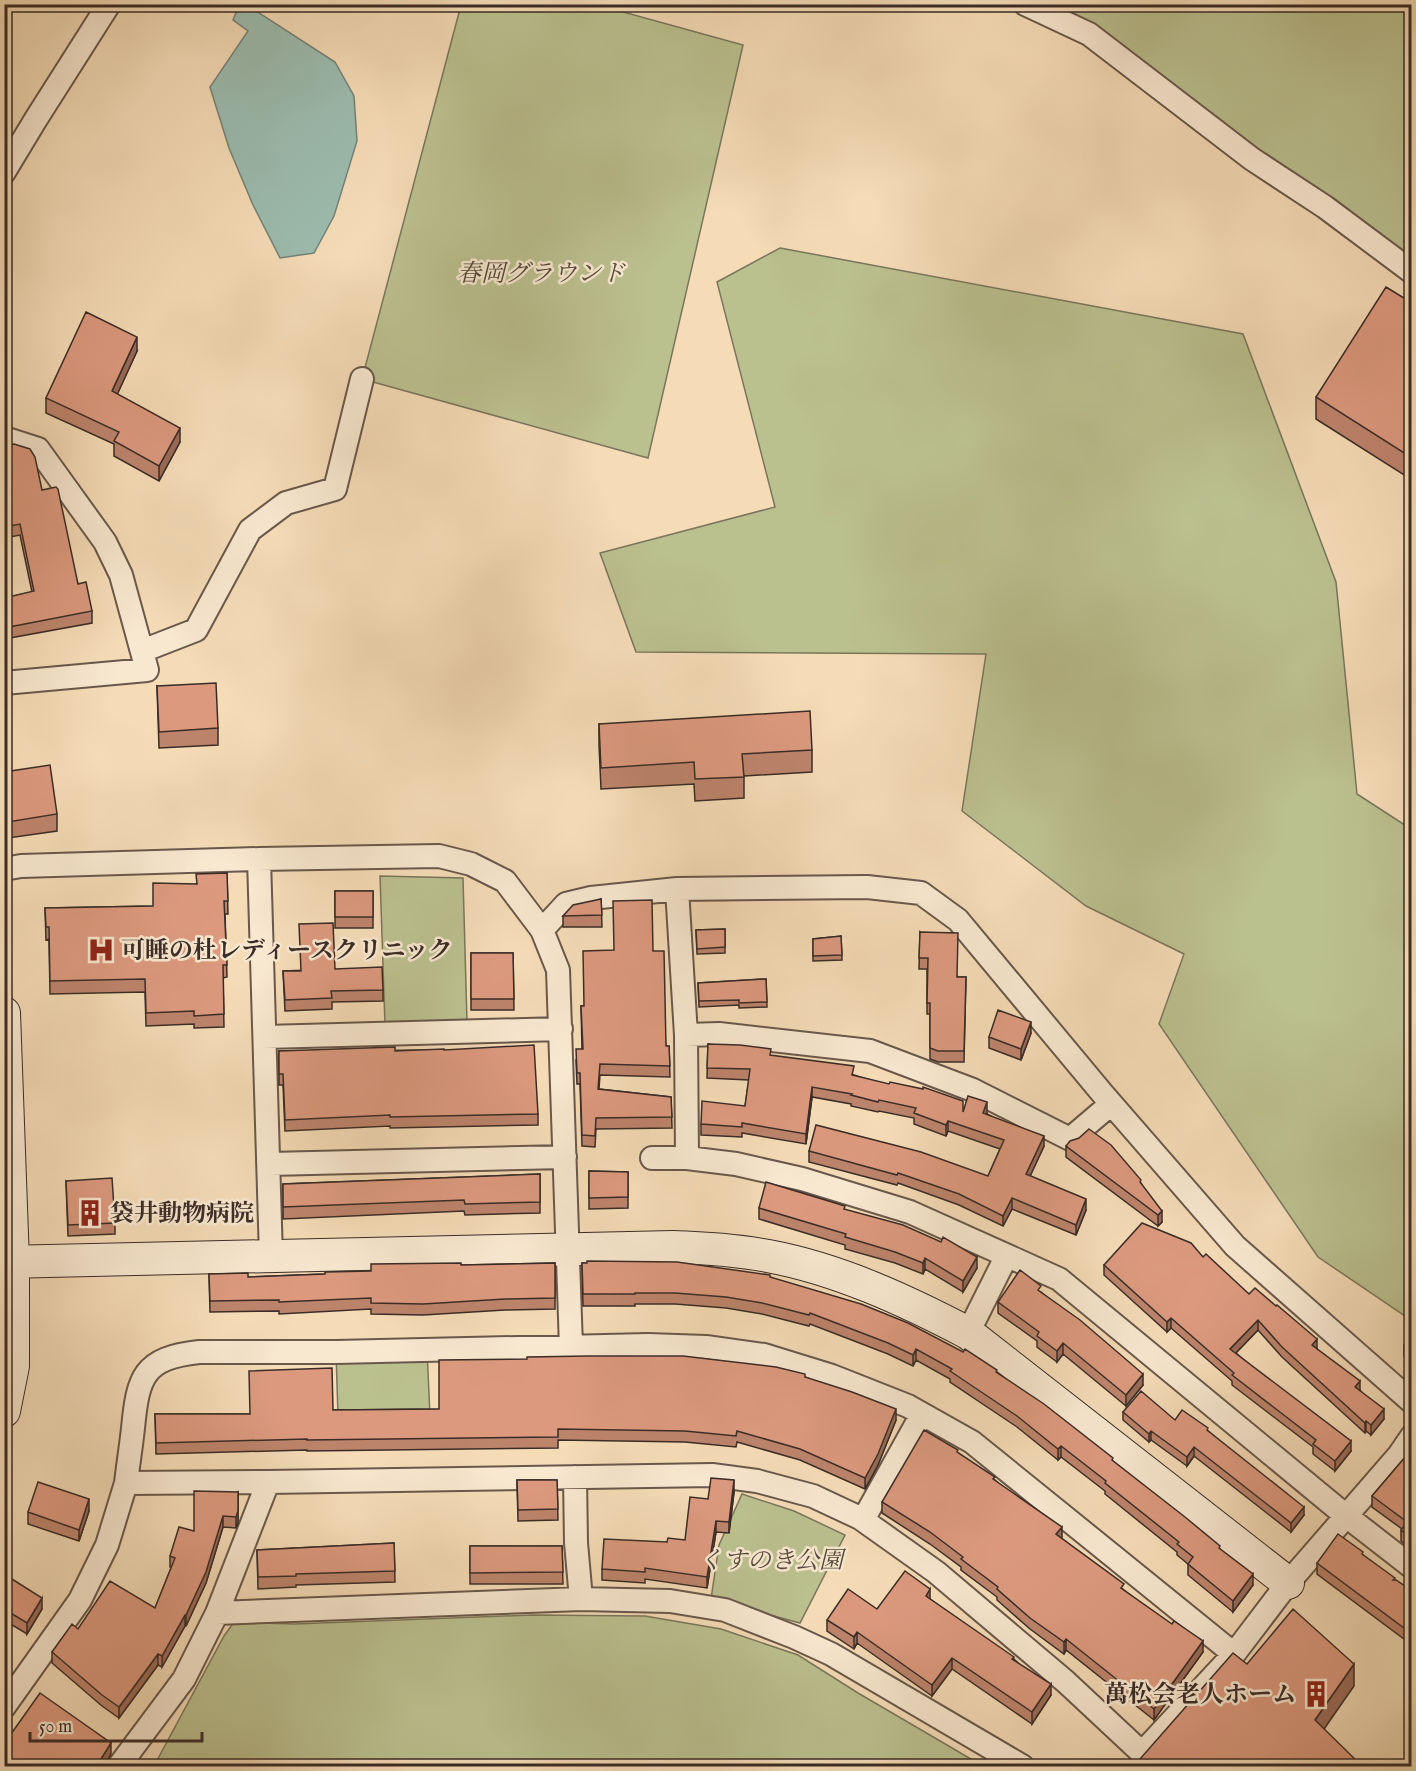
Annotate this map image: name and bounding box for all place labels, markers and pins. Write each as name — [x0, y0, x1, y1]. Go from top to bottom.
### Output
hospital icon: 可睡の杜レディースクリニック — [86, 935, 116, 965]
place label: 可睡の杜レディースクリニック — [121, 936, 452, 967]
building icon: 袋井動物病院 — [75, 1198, 105, 1228]
place label: 袋井動物病院 — [110, 1199, 254, 1230]
building icon: 萬松会老人ホーム — [1301, 1679, 1331, 1709]
place label: 萬松会老人ホーム — [1104, 1680, 1296, 1711]

